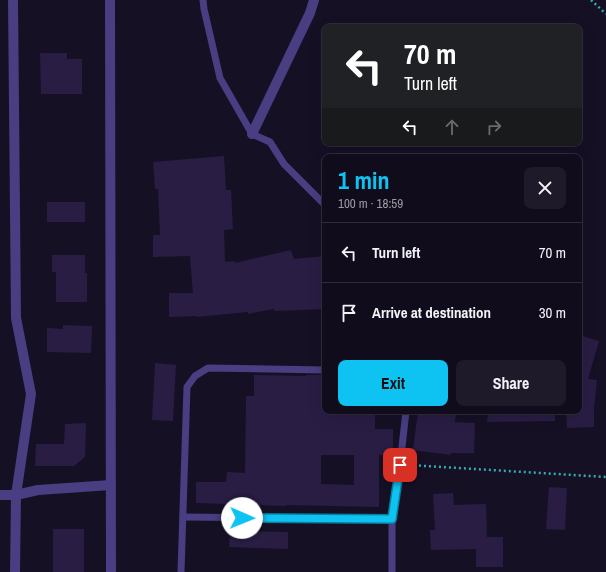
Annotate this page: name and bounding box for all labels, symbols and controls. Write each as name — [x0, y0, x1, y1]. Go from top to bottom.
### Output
text: 70 m — [404, 35, 456, 73]
icon: left — [338, 40, 390, 92]
text: Turn left — [404, 71, 457, 96]
icon: left — [399, 116, 421, 138]
icon: ahead — [441, 116, 463, 138]
icon: right — [483, 116, 505, 138]
text: 1 min — [338, 164, 389, 196]
button: close — [524, 167, 566, 209]
text: 100 m · 18:59 — [338, 195, 403, 212]
icon: left — [338, 242, 360, 264]
text: Turn left — [372, 242, 420, 263]
text: 70 m — [539, 242, 566, 263]
icon: arrive — [338, 302, 360, 324]
text: Arrive at destination — [372, 302, 491, 323]
text: 30 m — [539, 302, 566, 323]
button: Exit — [338, 360, 448, 406]
button: Share — [456, 360, 566, 406]
pin — [383, 448, 417, 482]
icon: arrive — [389, 454, 411, 476]
position arrow — [221, 497, 263, 539]

